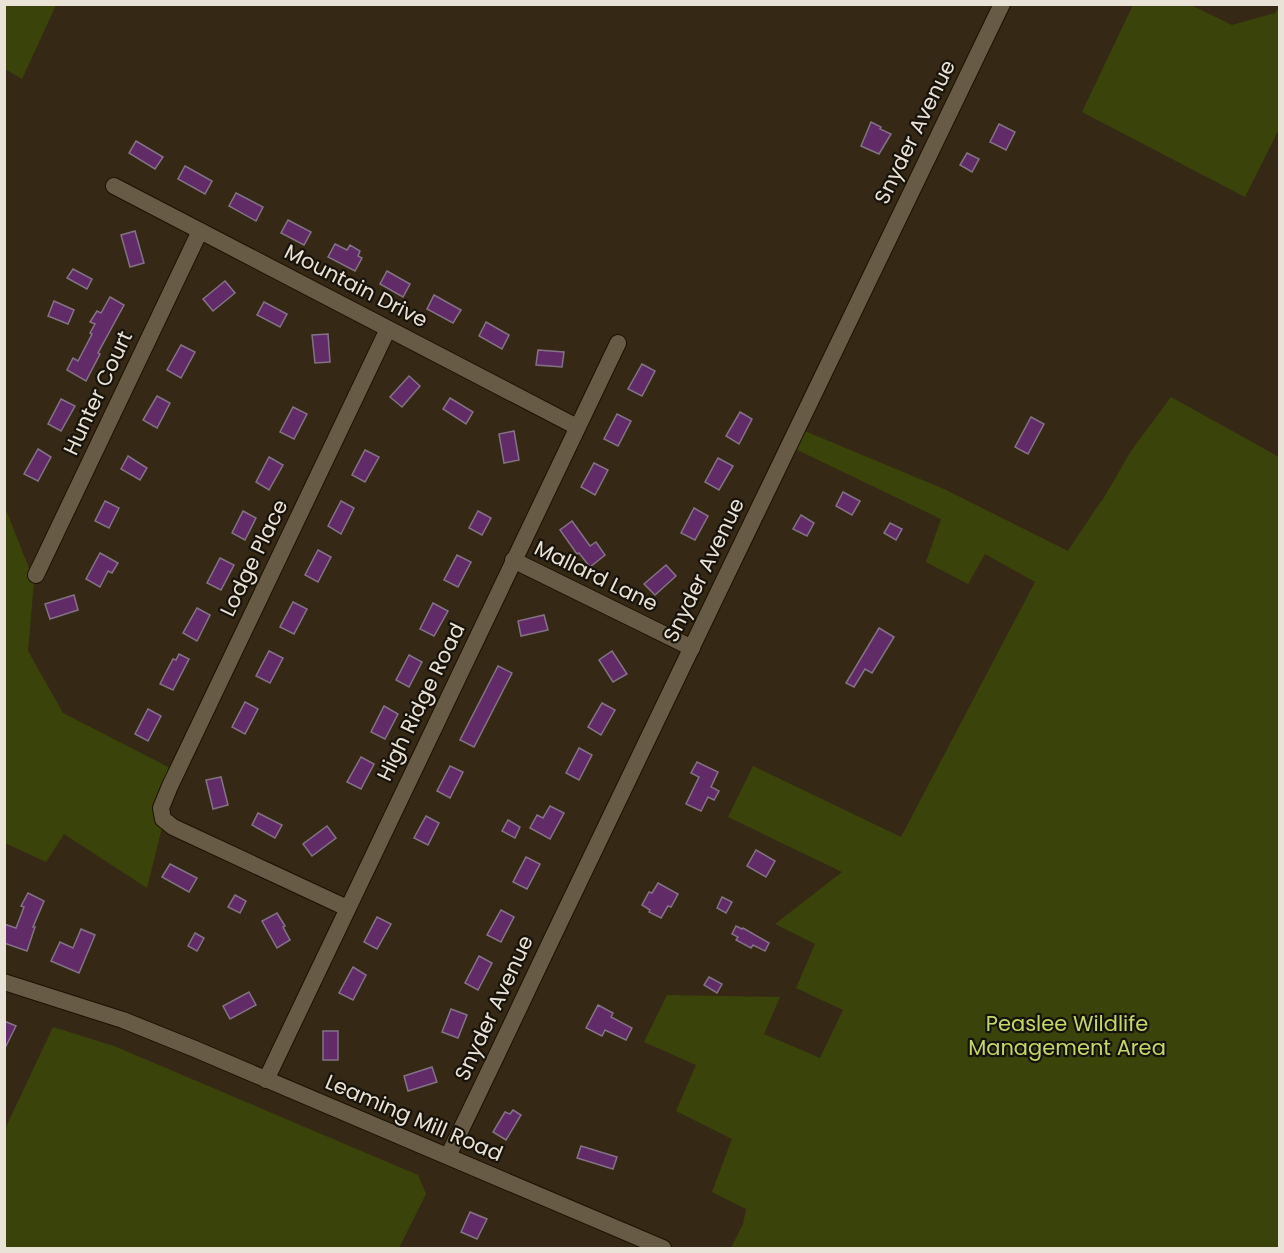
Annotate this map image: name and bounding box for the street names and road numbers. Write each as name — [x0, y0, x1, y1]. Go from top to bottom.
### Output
street label: Snyder Avenue — [867, 55, 962, 209]
street label: Mountain Drive — [280, 237, 433, 334]
street label: Hunter Court — [56, 326, 139, 460]
street label: Snyder Avenue — [656, 493, 751, 647]
street label: Lodge Place — [213, 494, 294, 621]
street label: Mallard Lane — [530, 533, 663, 618]
street label: High Ridge Road — [370, 618, 471, 786]
street label: Snyder Avenue — [447, 930, 540, 1085]
street label: Leaming Mill Road — [321, 1067, 507, 1168]

